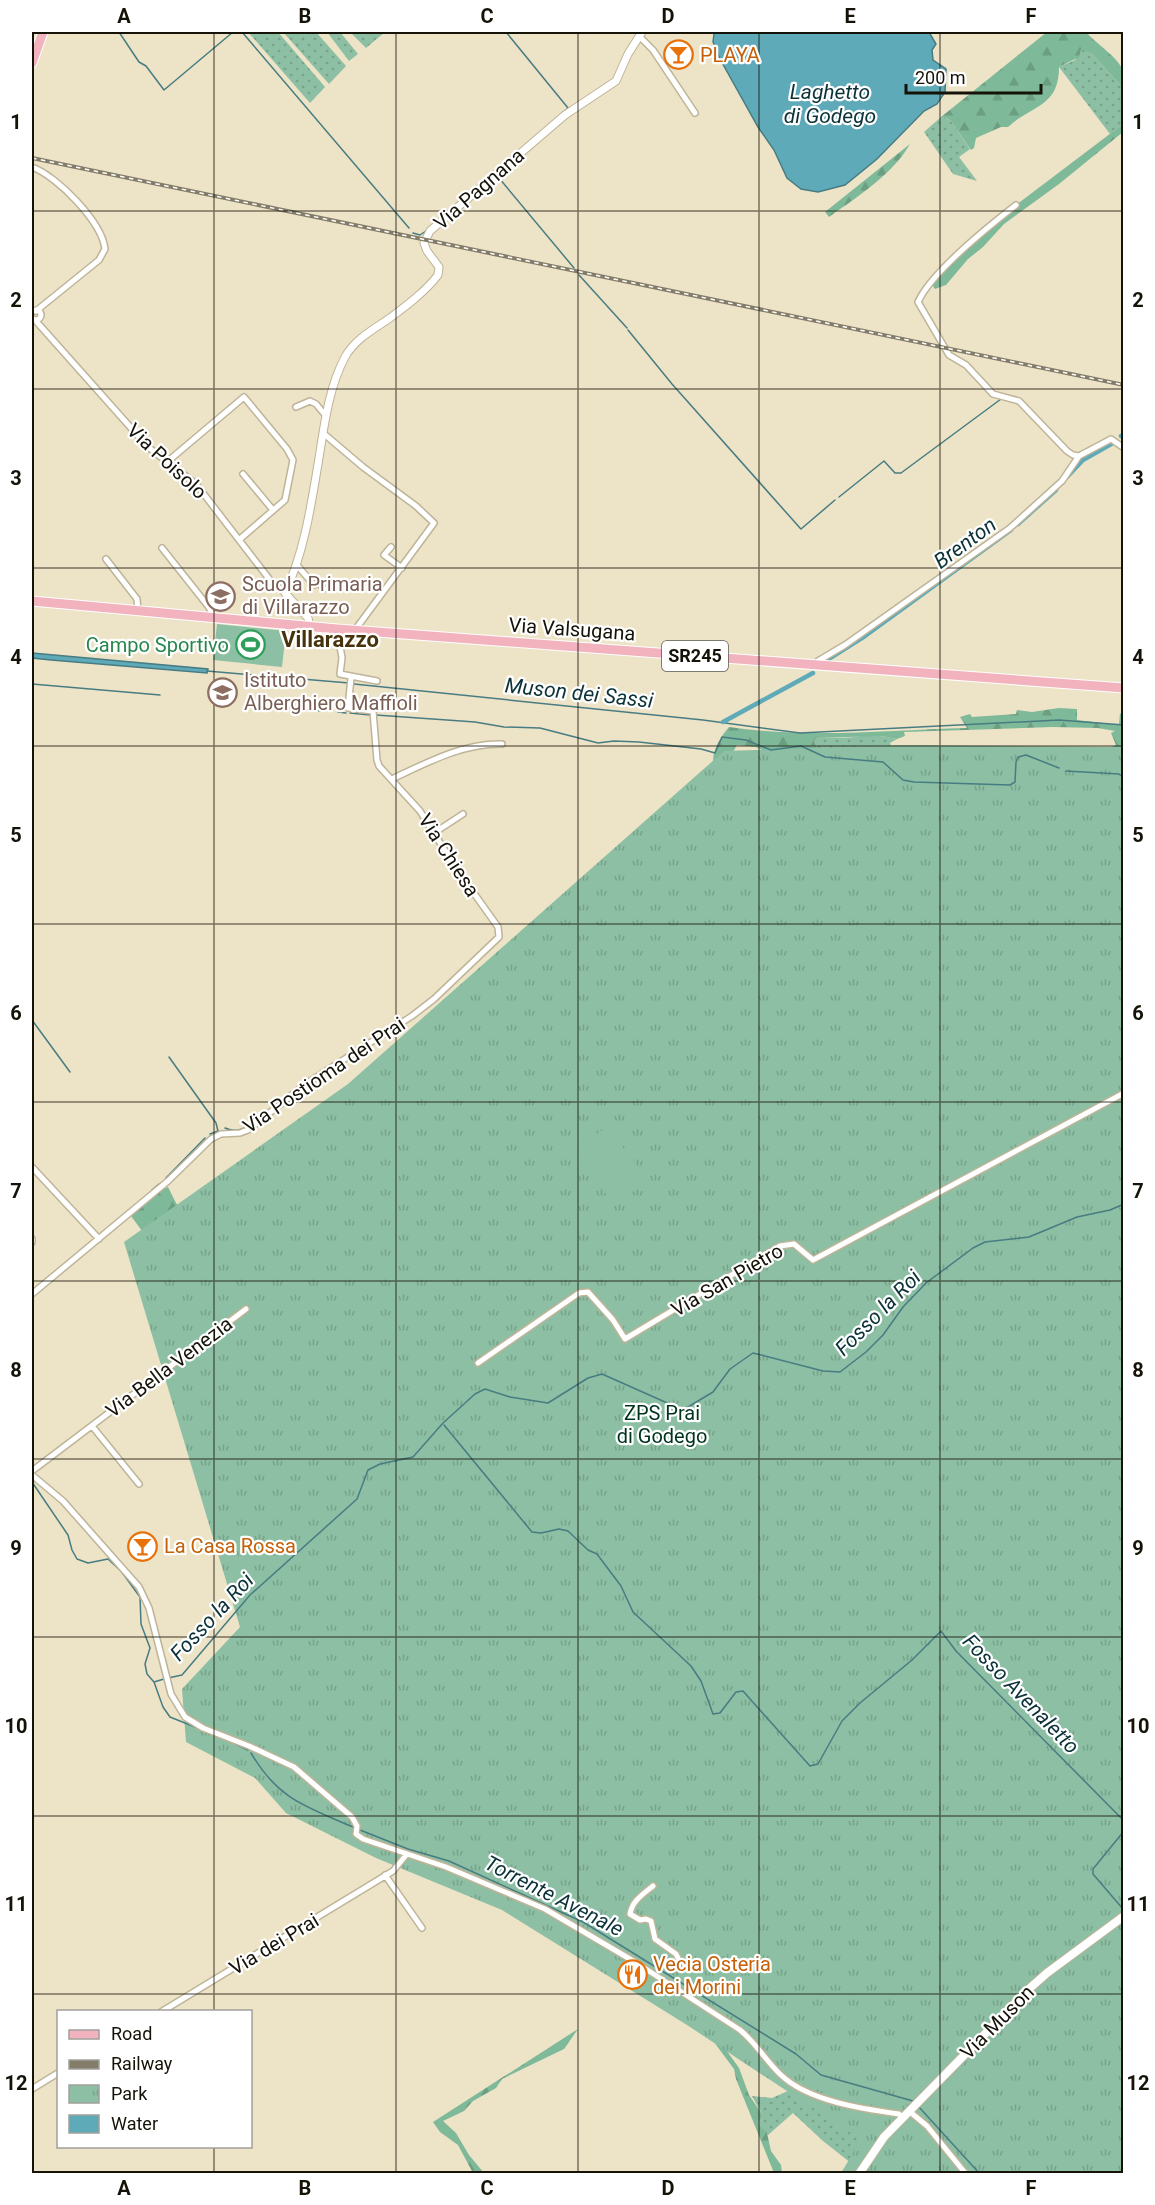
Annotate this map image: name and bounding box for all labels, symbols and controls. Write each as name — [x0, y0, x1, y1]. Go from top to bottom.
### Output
text: A — [117, 4, 131, 28]
text: B — [299, 4, 311, 28]
text: C — [480, 4, 494, 28]
text: D — [662, 4, 675, 28]
text: E — [844, 4, 856, 28]
text: F — [1026, 4, 1037, 28]
bar icon: PLAYA — [663, 39, 695, 71]
place label: PLAYA — [700, 43, 760, 67]
scale bar — [906, 57, 1041, 95]
text: 200 m — [915, 67, 966, 88]
water label: Laghetto di Godego — [784, 80, 876, 128]
text: 1 — [10, 110, 22, 134]
text: 1 — [1132, 110, 1144, 134]
street label: Via Pagnana — [429, 143, 529, 235]
text: 2 — [10, 288, 22, 312]
text: 2 — [1132, 288, 1144, 312]
street label: Via Poisolo — [122, 418, 212, 504]
text: 3 — [10, 466, 22, 490]
text: 3 — [1132, 466, 1144, 490]
water label: Brenton — [929, 512, 1001, 574]
place label: Scuola Primaria di Villarazzo — [242, 572, 383, 619]
school or university icon: Scuola Primaria di Villarazzo — [205, 580, 237, 612]
street label: Via Valsugana — [508, 613, 636, 645]
district label: Villarazzo — [281, 627, 379, 652]
sports icon: Campo Sportivo — [234, 629, 266, 661]
place label: Campo Sportivo — [86, 633, 229, 657]
road number: SR245 — [662, 641, 728, 671]
text: 4 — [10, 645, 22, 669]
text: 4 — [1132, 645, 1144, 669]
place label: Istituto Alberghiero Maffioli — [244, 668, 418, 715]
water label: Muson dei Sassi — [504, 673, 654, 713]
school or university icon: Istituto Alberghiero Maffioli — [207, 676, 239, 708]
street label: Via Chiesa — [413, 809, 485, 901]
text: 5 — [10, 823, 22, 847]
text: 5 — [1132, 823, 1144, 847]
text: 6 — [10, 1001, 22, 1025]
text: 6 — [1132, 1001, 1144, 1025]
street label: Via Postioma dei Prai — [238, 1012, 410, 1138]
text: 7 — [10, 1179, 22, 1203]
text: 7 — [1132, 1179, 1144, 1203]
street label: Via San Pietro — [667, 1238, 787, 1322]
water label: Fosso la Roi — [830, 1265, 926, 1361]
street label: Via Bella Venezia — [101, 1312, 237, 1422]
text: 8 — [10, 1358, 22, 1382]
text: 8 — [1132, 1358, 1144, 1382]
park label: ZPS Prai di Godego — [617, 1401, 707, 1448]
bar icon: La Casa Rossa — [127, 1530, 159, 1562]
place label: La Casa Rossa — [164, 1534, 296, 1558]
text: 9 — [10, 1536, 22, 1560]
text: 9 — [1132, 1536, 1144, 1560]
water label: Fosso la Roi — [165, 1568, 259, 1666]
water label: Fosso Avenaletto — [958, 1629, 1084, 1759]
text: 10 — [5, 1714, 27, 1738]
text: 10 — [1127, 1714, 1149, 1738]
water label: Torrente Avenale — [481, 1851, 628, 1941]
text: 11 — [5, 1892, 27, 1916]
text: 11 — [1127, 1892, 1149, 1916]
street label: Via dei Prai — [225, 1908, 323, 1980]
place label: Vecia Osteria dei Morini — [653, 1952, 771, 1999]
restaurant icon: Vecia Osteria dei Morini — [616, 1959, 648, 1991]
street label: Via Muson — [955, 1980, 1039, 2064]
legend — [57, 2010, 252, 2148]
text: Road — [111, 2023, 152, 2044]
text: Railway — [111, 2053, 173, 2074]
text: 12 — [5, 2071, 27, 2095]
text: 12 — [1127, 2071, 1149, 2095]
text: Park — [111, 2083, 148, 2104]
text: Water — [111, 2113, 158, 2134]
text: A — [117, 2176, 131, 2200]
text: B — [299, 2176, 311, 2200]
text: C — [480, 2176, 494, 2200]
text: D — [662, 2176, 675, 2200]
text: E — [844, 2176, 856, 2200]
text: F — [1026, 2176, 1037, 2200]

